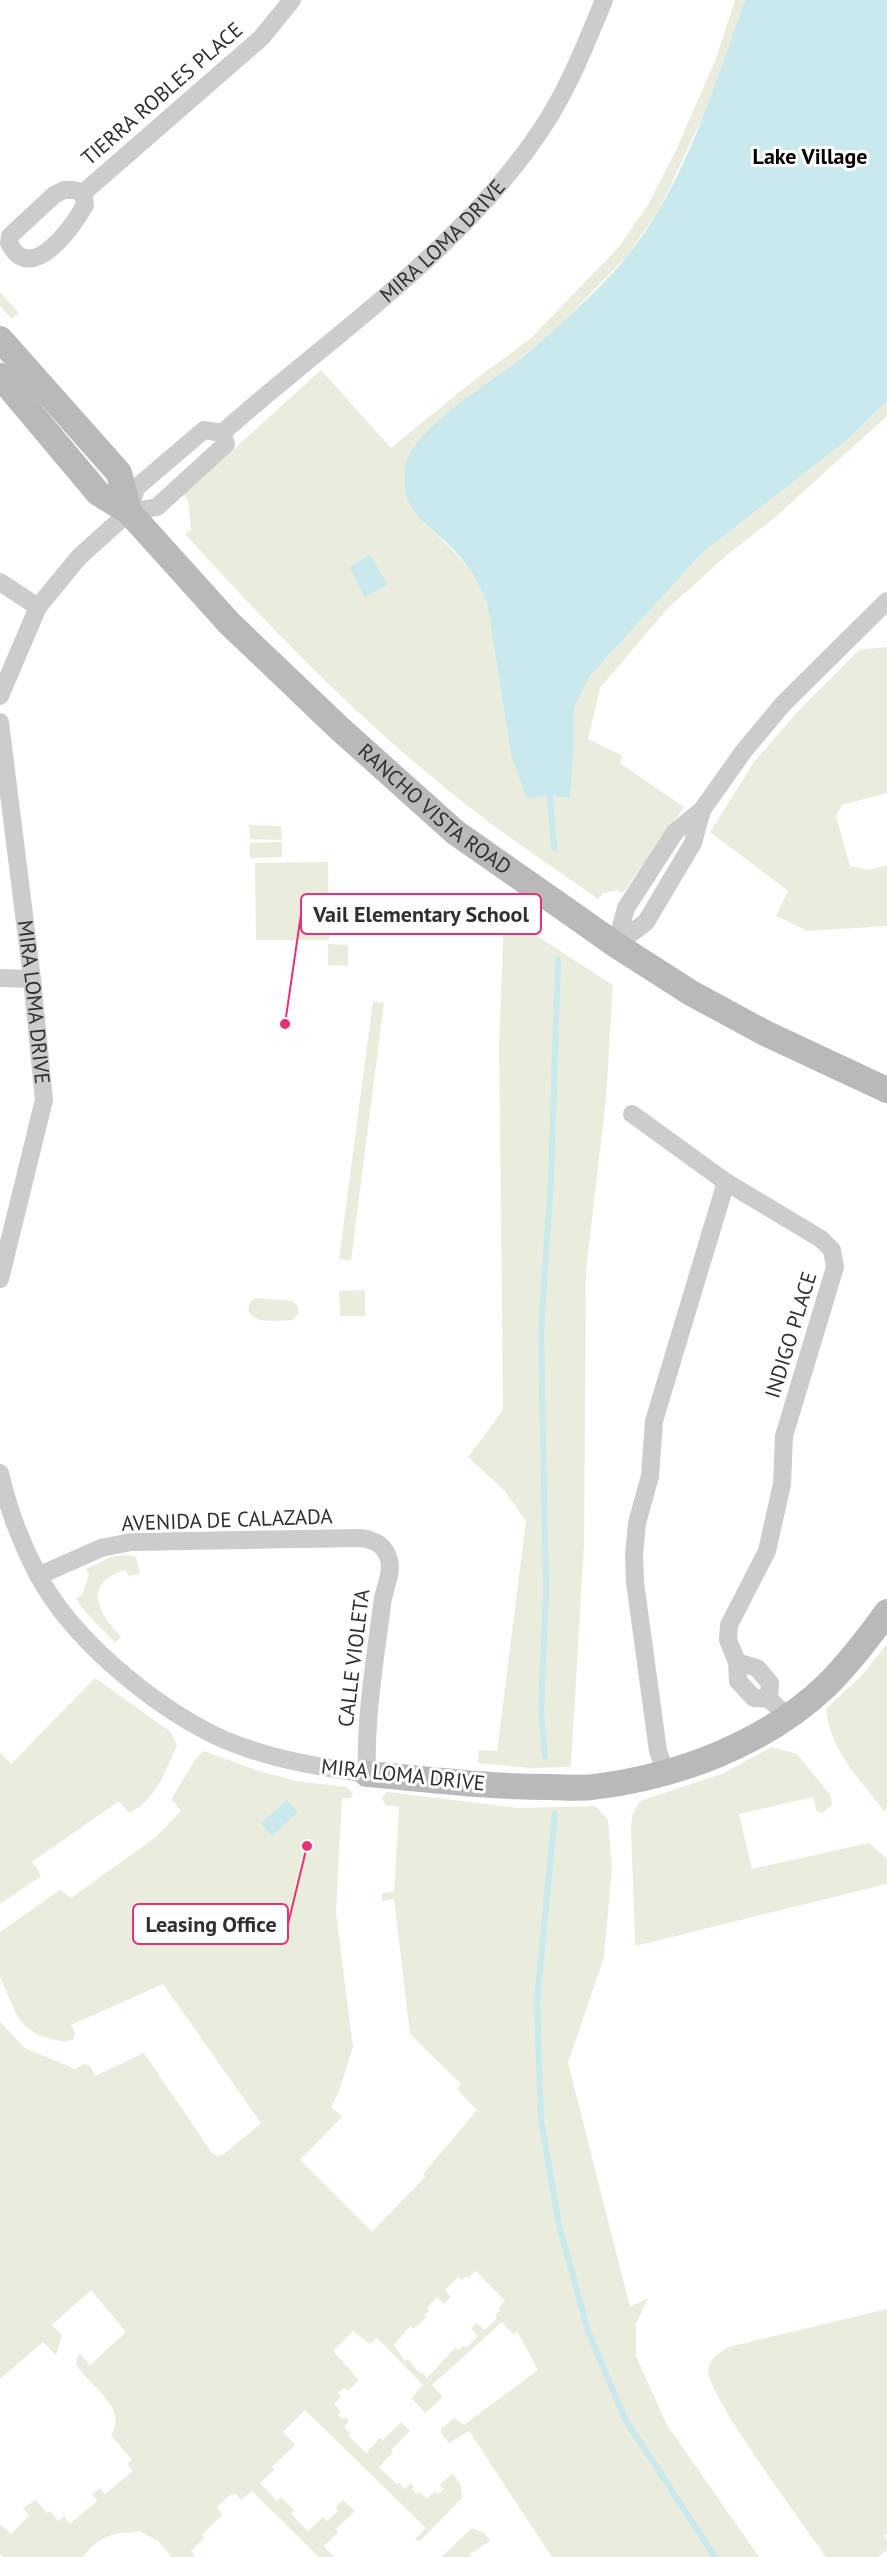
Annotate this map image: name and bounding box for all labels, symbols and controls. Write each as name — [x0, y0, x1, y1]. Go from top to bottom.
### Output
street label: TIERRA ROBLES PLACE — [75, 16, 248, 171]
district label: Lake Village — [753, 142, 867, 170]
street label: MIRA LOMA DRIVE — [374, 174, 511, 308]
street label: RANCHO VISTA ROAD — [352, 737, 517, 880]
callout: Vail Elementary School — [301, 894, 541, 934]
text: Vail Elementary School — [312, 900, 529, 928]
street label: MIRA LOMA DRIVE — [12, 918, 56, 1085]
street label: INDIGO PLACE — [759, 1268, 823, 1401]
street label: AVENIDA DE CALAZADA — [121, 1502, 334, 1537]
street label: CALLE VIOLETA — [332, 1587, 375, 1728]
street label: MIRA LOMA DRIVE — [320, 1752, 486, 1797]
callout: Leasing Office — [133, 1904, 288, 1944]
text: Leasing Office — [145, 1910, 277, 1938]

